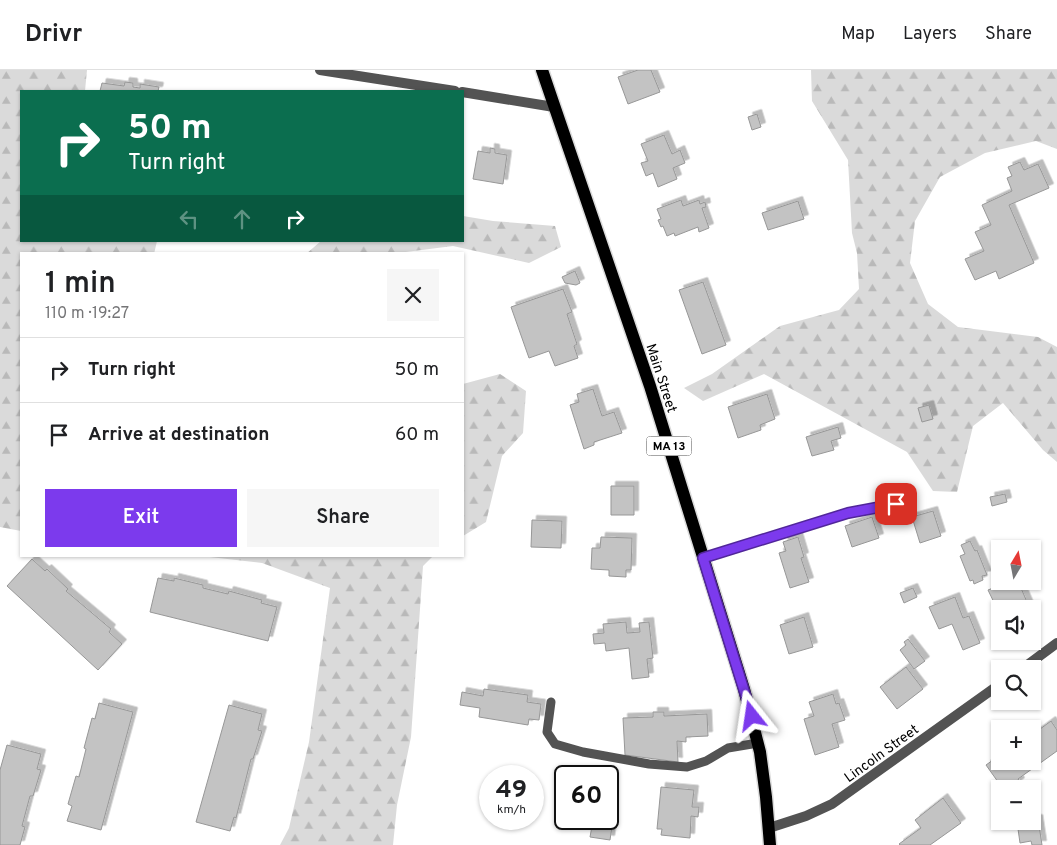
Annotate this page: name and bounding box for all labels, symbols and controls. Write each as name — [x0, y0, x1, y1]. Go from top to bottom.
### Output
text: Drivr — [25, 20, 82, 50]
text: Map — [841, 23, 875, 46]
text: Layers — [903, 23, 957, 46]
text: Share — [985, 23, 1032, 46]
text: 50 m — [128, 107, 212, 151]
icon: right — [45, 110, 110, 175]
text: Turn right — [128, 150, 225, 177]
icon: left — [175, 205, 203, 233]
icon: ahead — [228, 205, 256, 233]
icon: right — [281, 205, 309, 233]
text: 1 min — [45, 266, 116, 303]
button: close — [387, 269, 439, 321]
text: 110 m · 19:27 — [45, 304, 129, 324]
street label: Main Street — [641, 342, 680, 415]
icon: right — [45, 356, 73, 384]
text: Turn right — [88, 358, 176, 382]
text: 50 m — [394, 358, 439, 382]
icon: arrive — [45, 421, 73, 449]
text: Arrive at destination — [88, 423, 269, 447]
text: 60 m — [395, 423, 439, 447]
road number: MA 13 — [646, 436, 692, 456]
pin — [875, 483, 917, 525]
button: Exit — [45, 489, 237, 547]
button: Share — [247, 489, 439, 547]
icon: arrive — [882, 490, 910, 518]
north arrow — [991, 540, 1041, 590]
map controls — [991, 540, 1041, 830]
button: sound — [991, 600, 1041, 650]
button: search — [991, 660, 1041, 710]
position arrow — [725, 689, 777, 741]
button: + — [991, 720, 1041, 770]
street label: Lincoln Street — [841, 722, 922, 787]
speed limit sign: 60 — [554, 765, 619, 830]
text: 49 — [496, 775, 527, 807]
button: − — [991, 780, 1041, 830]
text: km/h — [497, 802, 526, 818]

